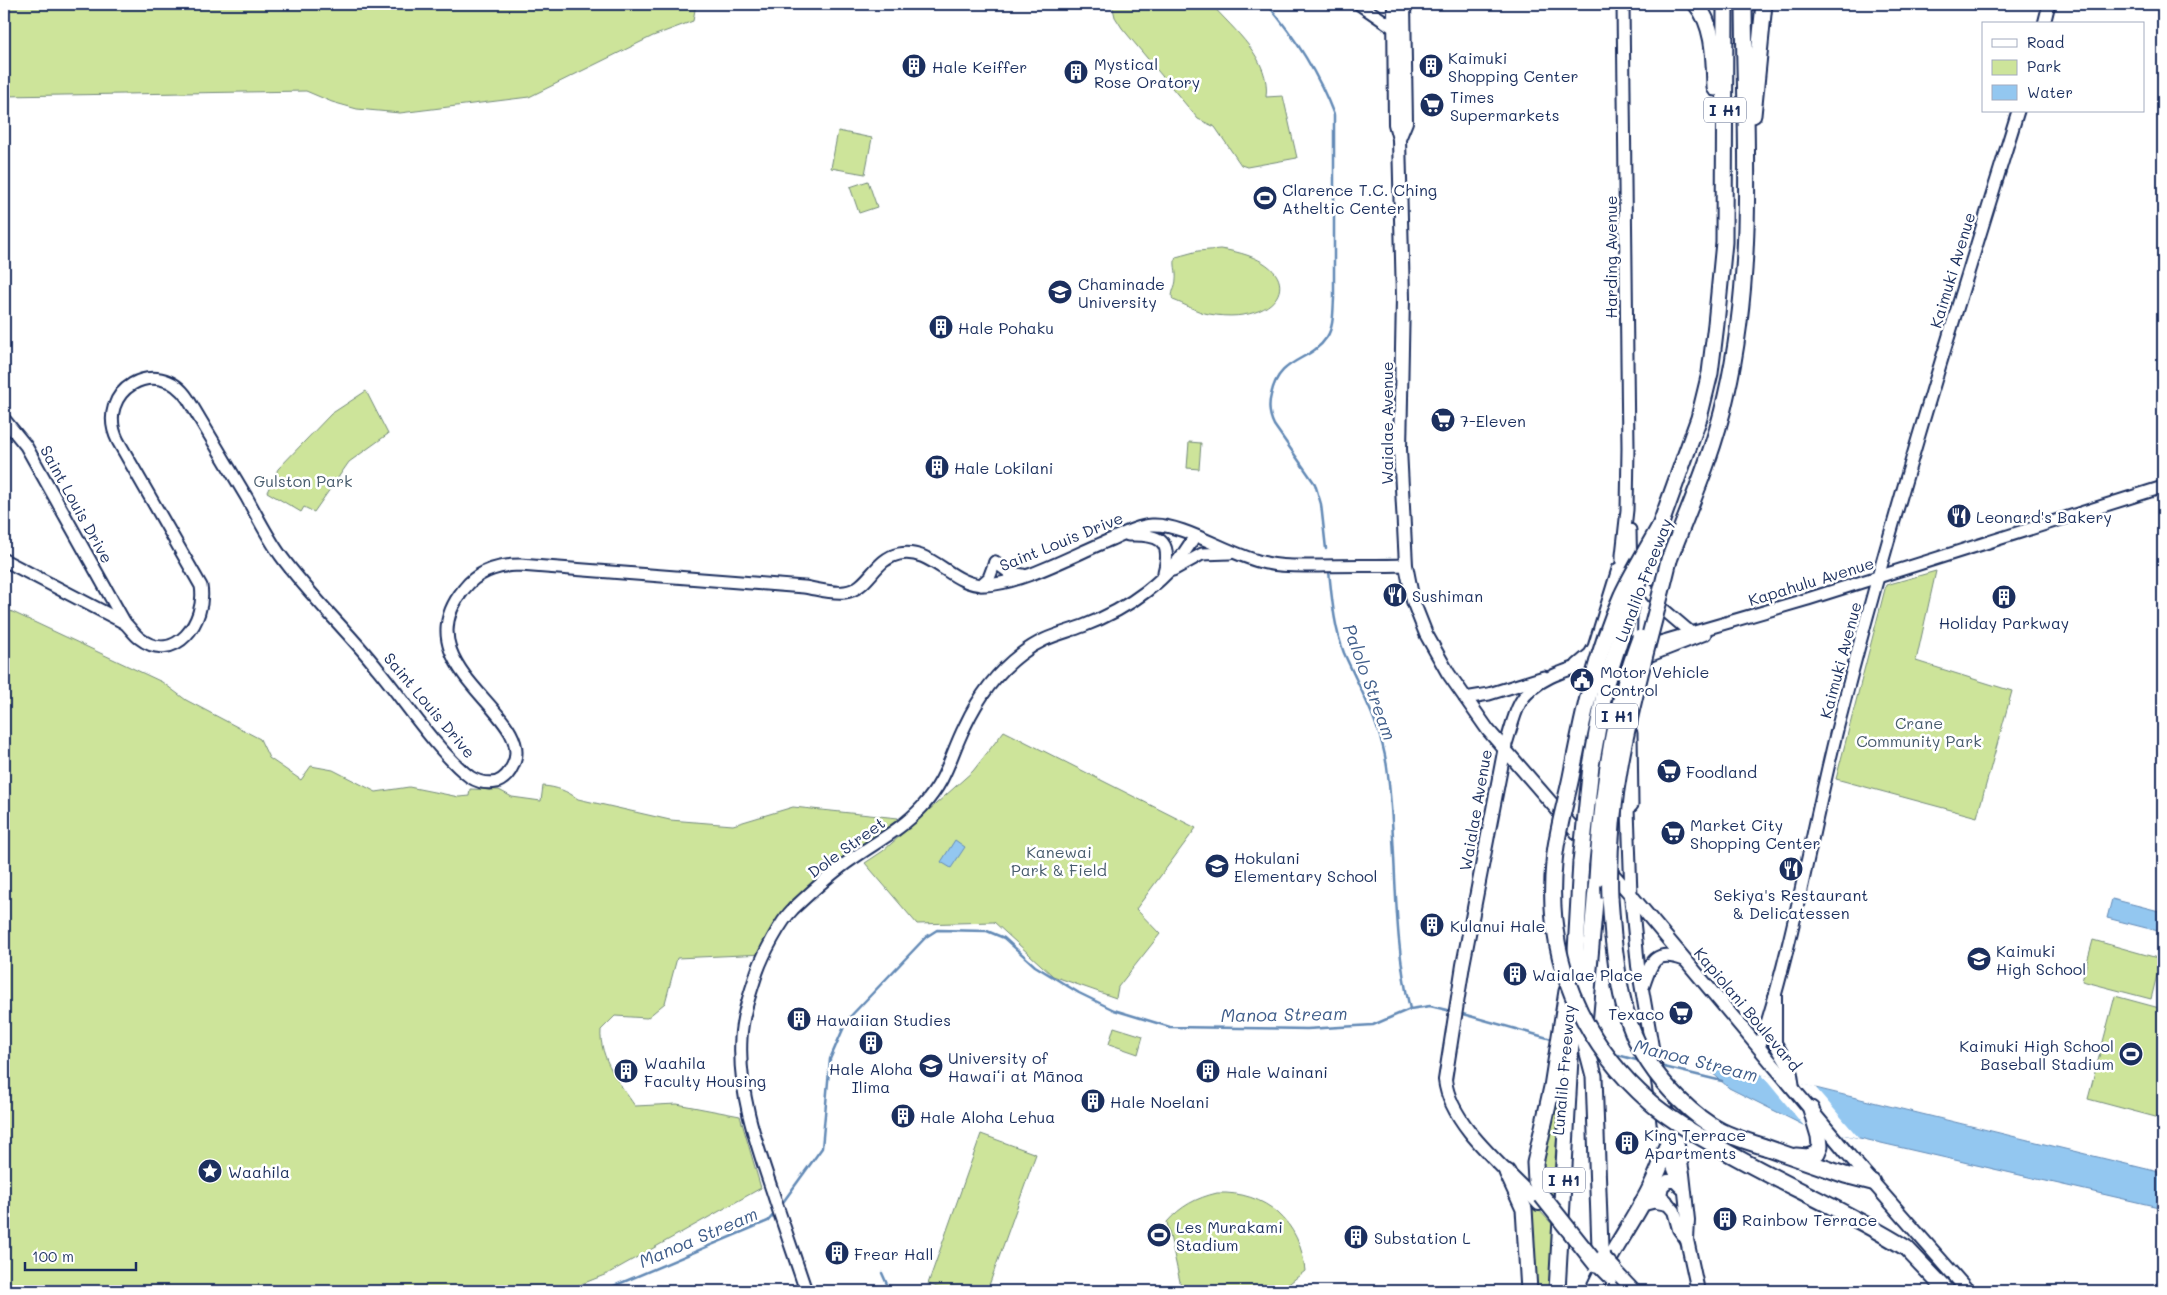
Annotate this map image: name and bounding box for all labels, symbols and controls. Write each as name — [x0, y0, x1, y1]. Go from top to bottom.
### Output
legend — [1982, 22, 2144, 112]
text: Road — [2027, 32, 2064, 52]
place label: Kaimuki Shopping Center — [1448, 47, 1579, 86]
building icon: Hale Keiffer — [901, 53, 927, 79]
place label: Mystical Rose Oratory — [1094, 53, 1200, 92]
building icon: Kaimuki Shopping Center — [1418, 53, 1444, 79]
place label: Hale Keiffer — [932, 56, 1027, 77]
text: Park — [2027, 56, 2061, 76]
building icon: Mystical Rose Oratory — [1063, 59, 1089, 85]
text: Water — [2027, 82, 2073, 102]
place label: Times Supermarkets — [1450, 86, 1560, 125]
supermarket icon: Times Supermarkets — [1419, 92, 1445, 118]
road number: I H1 — [1704, 98, 1746, 122]
place label: Clarence T.C. Ching Atheltic Center — [1282, 179, 1437, 218]
sports icon: Clarence T.C. Ching Atheltic Center — [1252, 185, 1278, 211]
street label: Harding Avenue — [1600, 195, 1621, 319]
street label: Kaimuki Avenue — [1924, 210, 1980, 330]
place label: Chaminade University — [1078, 273, 1165, 312]
school or university icon: Chaminade University — [1047, 279, 1073, 305]
building icon: Hale Pohaku — [928, 314, 954, 340]
place label: Hale Pohaku — [958, 317, 1054, 338]
street label: Waialae Avenue — [1376, 361, 1397, 485]
supermarket icon: 7-Eleven — [1430, 407, 1456, 433]
place label: 7-Eleven — [1460, 410, 1526, 431]
street label: Saint Louis Drive — [36, 441, 118, 567]
building icon: Hale Lokilani — [924, 454, 950, 480]
place label: Hale Lokilani — [954, 457, 1053, 478]
park label: Gulston Park — [253, 470, 353, 491]
restaurant icon: Leonard's Bakery — [1946, 503, 1972, 529]
place label: Leonard's Bakery — [1976, 506, 2112, 527]
street label: Saint Louis Drive — [996, 507, 1126, 575]
street label: Lunalilo Freeway — [1610, 515, 1676, 645]
street label: Kapahulu Avenue — [1746, 552, 1876, 610]
restaurant icon: Sushiman — [1382, 582, 1408, 608]
building icon: Holiday Parkway — [1991, 584, 2017, 610]
place label: Sushiman — [1412, 585, 1483, 606]
street label: Kaimuki Avenue — [1814, 599, 1866, 721]
place label: Holiday Parkway — [1939, 612, 2069, 633]
water label: Palolo Stream — [1338, 621, 1402, 743]
street label: Saint Louis Drive — [380, 648, 480, 762]
place label: Motor Vehicle Control — [1600, 661, 1709, 700]
public building icon: Motor Vehicle Control — [1569, 667, 1595, 693]
road number: I H1 — [1596, 704, 1638, 728]
park label: Crane Community Park — [1856, 712, 1982, 751]
street label: Waialae Avenue — [1454, 747, 1496, 873]
supermarket icon: Foodland — [1656, 758, 1682, 784]
place label: Foodland — [1686, 761, 1757, 782]
street label: Dole Street — [803, 812, 889, 882]
place label: Market City Shopping Center — [1690, 814, 1821, 853]
supermarket icon: Market City Shopping Center — [1660, 820, 1686, 846]
park label: Kanewai Park & Field — [1011, 841, 1107, 880]
place label: Hokulani Elementary School — [1234, 847, 1378, 886]
school or university icon: Hokulani Elementary School — [1204, 853, 1230, 879]
restaurant icon: Sekiya's Restaurant & Delicatessen — [1778, 856, 1804, 882]
place label: Sekiya's Restaurant & Delicatessen — [1714, 884, 1868, 923]
building icon: Kulanui Hale — [1419, 912, 1445, 938]
place label: Kulanui Hale — [1450, 915, 1545, 936]
place label: Kaimuki High School — [1996, 940, 2086, 979]
street label: Kapiolani Boulevard — [1690, 943, 1806, 1075]
school or university icon: Kaimuki High School — [1966, 946, 1992, 972]
building icon: Waialae Place — [1502, 961, 1528, 987]
place label: Waialae Place — [1532, 964, 1643, 985]
supermarket icon: Texaco — [1668, 1000, 1694, 1026]
water label: Manoa Stream — [1220, 1001, 1348, 1027]
place label: Texaco — [1608, 1003, 1664, 1024]
street label: Lunalilo Freeway — [1547, 1004, 1579, 1136]
building icon: Hawaiian Studies — [786, 1006, 812, 1032]
place label: Hawaiian Studies — [816, 1009, 951, 1030]
building icon: Hale Aloha Ilima — [858, 1030, 884, 1056]
water label: Manoa Stream — [1631, 1033, 1761, 1087]
place label: Kaimuki High School Baseball Stadium — [1959, 1035, 2114, 1074]
sports icon: Kaimuki High School Baseball Stadium — [2118, 1041, 2144, 1067]
place label: University of Hawaiʻi at Mānoa — [948, 1047, 1084, 1086]
place label: Waahila Faculty Housing — [644, 1052, 766, 1091]
school or university icon: University of Hawaiʻi at Mānoa — [918, 1053, 944, 1079]
building icon: Waahila Faculty Housing — [613, 1058, 639, 1084]
place label: Hale Aloha Ilima — [829, 1058, 913, 1097]
building icon: Hale Wainani — [1195, 1058, 1221, 1084]
place label: Hale Wainani — [1226, 1061, 1328, 1082]
building icon: Hale Noelani — [1080, 1088, 1106, 1114]
place label: Hale Noelani — [1110, 1091, 1209, 1112]
building icon: Hale Aloha Lehua — [890, 1103, 916, 1129]
place label: Hale Aloha Lehua — [920, 1106, 1055, 1127]
place label: King Terrace Apartments — [1644, 1124, 1746, 1163]
building icon: King Terrace Apartments — [1614, 1130, 1640, 1156]
place icon: Waahila — [197, 1158, 223, 1184]
place label: Waahila — [228, 1161, 290, 1182]
road number: I H1 — [1543, 1168, 1585, 1192]
water label: Manoa Stream — [635, 1201, 761, 1273]
building icon: Rainbow Terrace — [1712, 1206, 1738, 1232]
place label: Rainbow Terrace — [1742, 1209, 1877, 1230]
place label: Les Murakami Stadium — [1176, 1216, 1283, 1255]
sports icon: Les Murakami Stadium — [1146, 1222, 1172, 1248]
building icon: Substation L — [1343, 1224, 1369, 1250]
place label: Substation L — [1374, 1227, 1471, 1248]
scale bar — [25, 1240, 136, 1272]
building icon: Frear Hall — [824, 1240, 850, 1266]
place label: Frear Hall — [854, 1243, 933, 1264]
text: 100 m — [32, 1246, 74, 1266]

